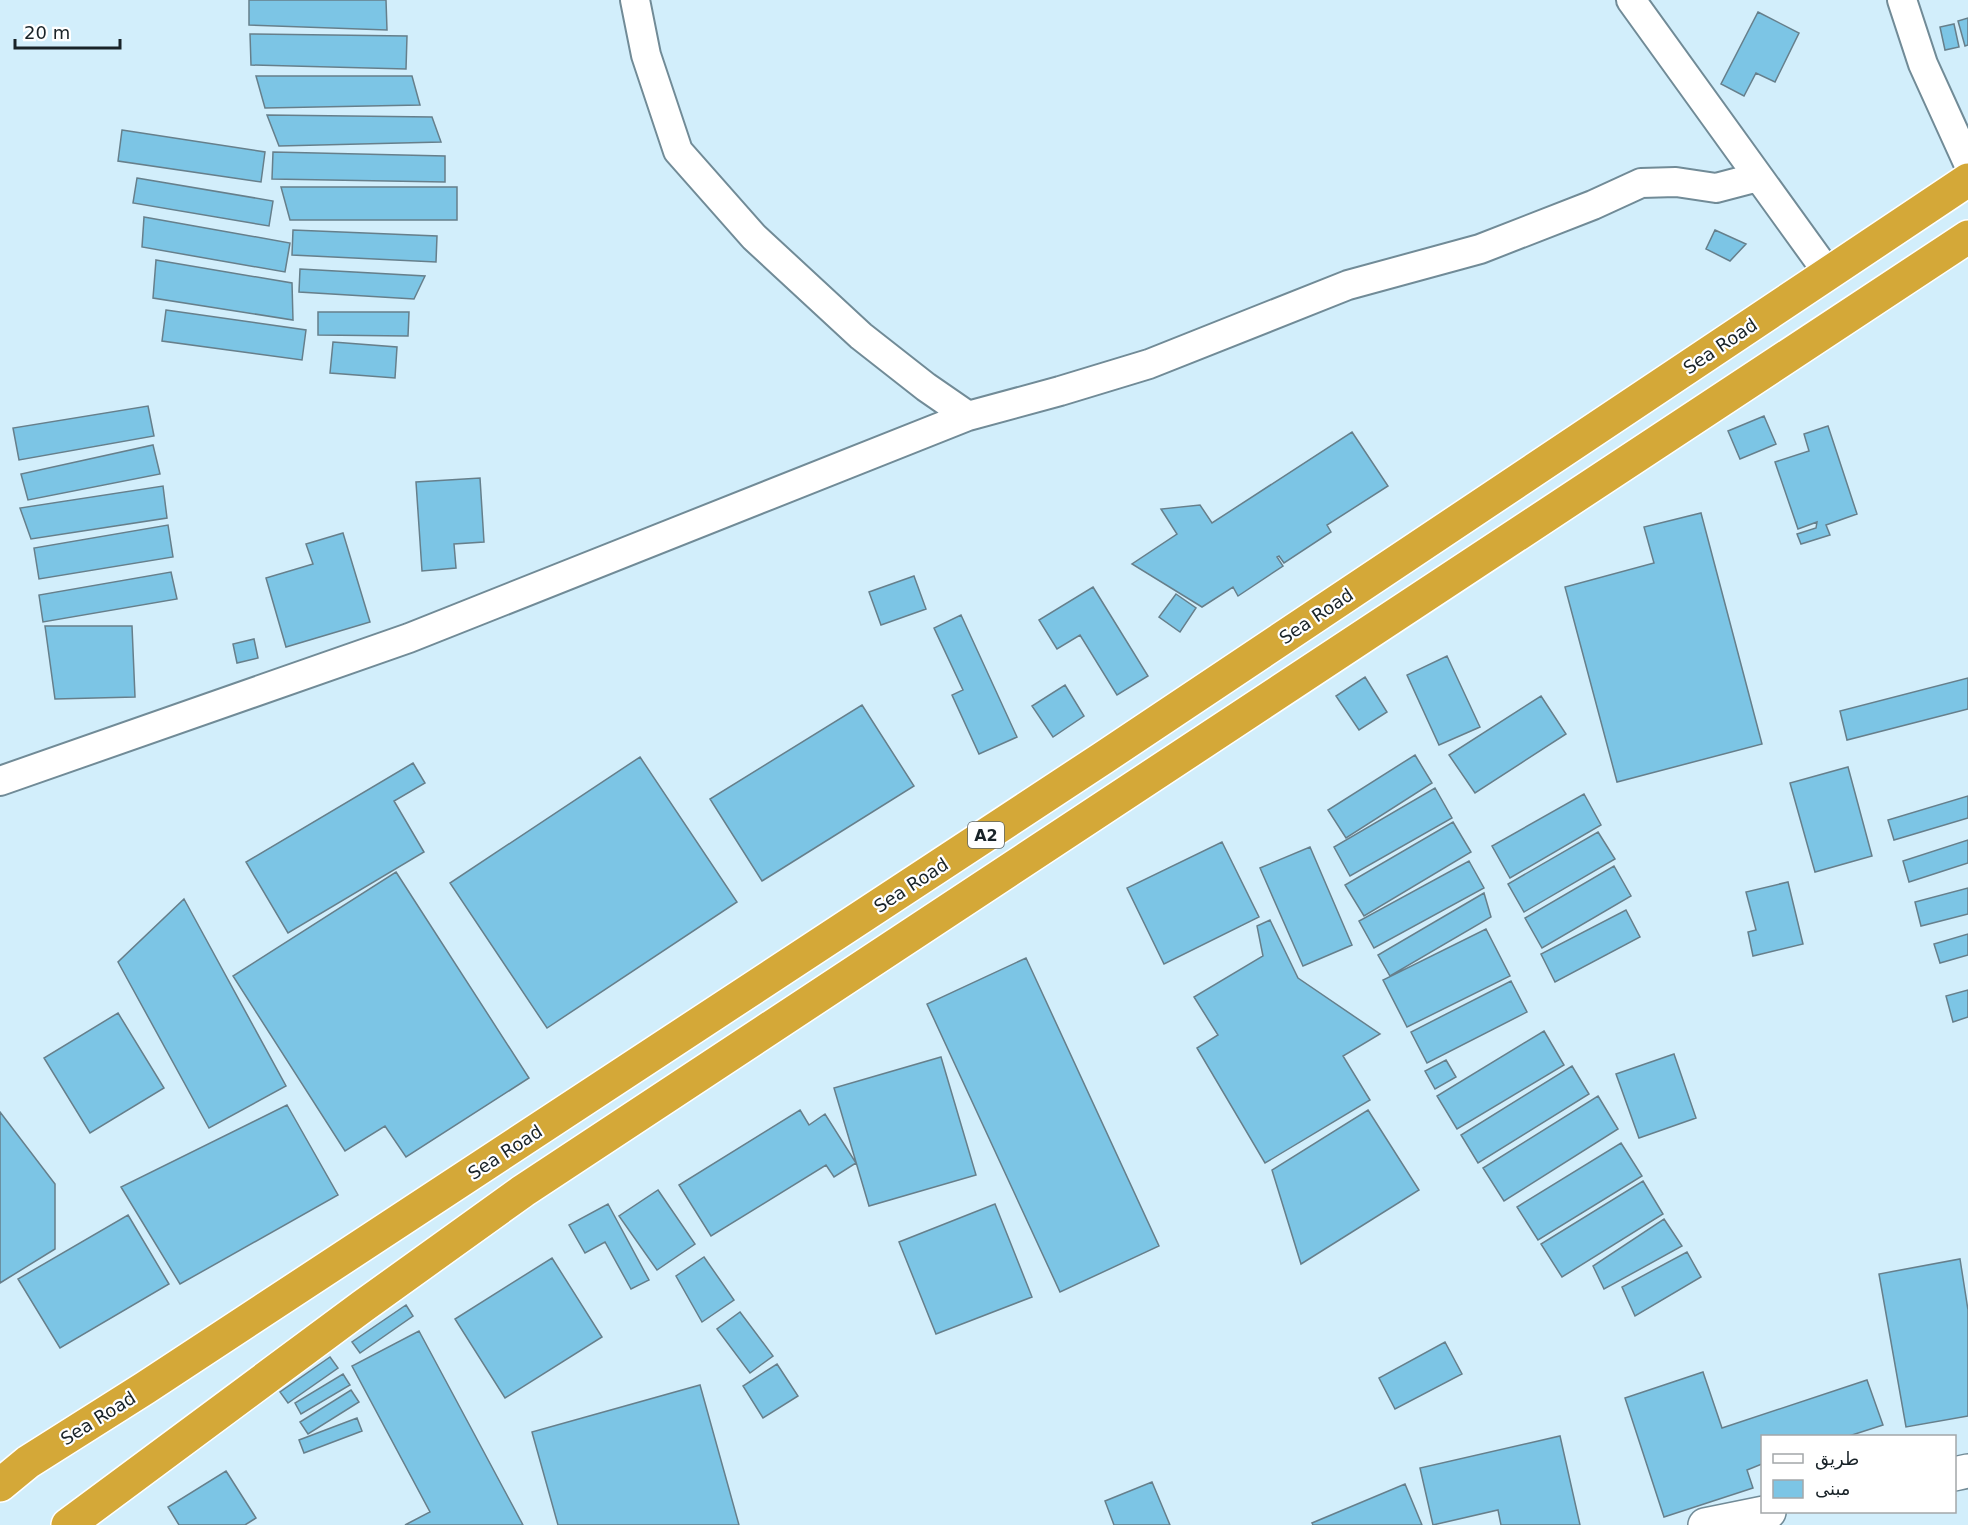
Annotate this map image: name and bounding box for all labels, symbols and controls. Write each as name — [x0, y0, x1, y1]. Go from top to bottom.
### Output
scale bar — [15, 12, 120, 50]
text: 20 m — [24, 22, 70, 43]
street label: Sea Road — [1679, 314, 1761, 378]
street label: Sea Road — [1275, 584, 1357, 648]
road number: A2 — [968, 822, 1004, 848]
street label: Sea Road — [870, 853, 952, 917]
street label: Sea Road — [464, 1120, 546, 1184]
street label: Sea Road — [57, 1387, 139, 1449]
legend — [1761, 1435, 1956, 1513]
text: طريق — [1815, 1448, 1859, 1470]
text: مبنى — [1815, 1478, 1851, 1499]

